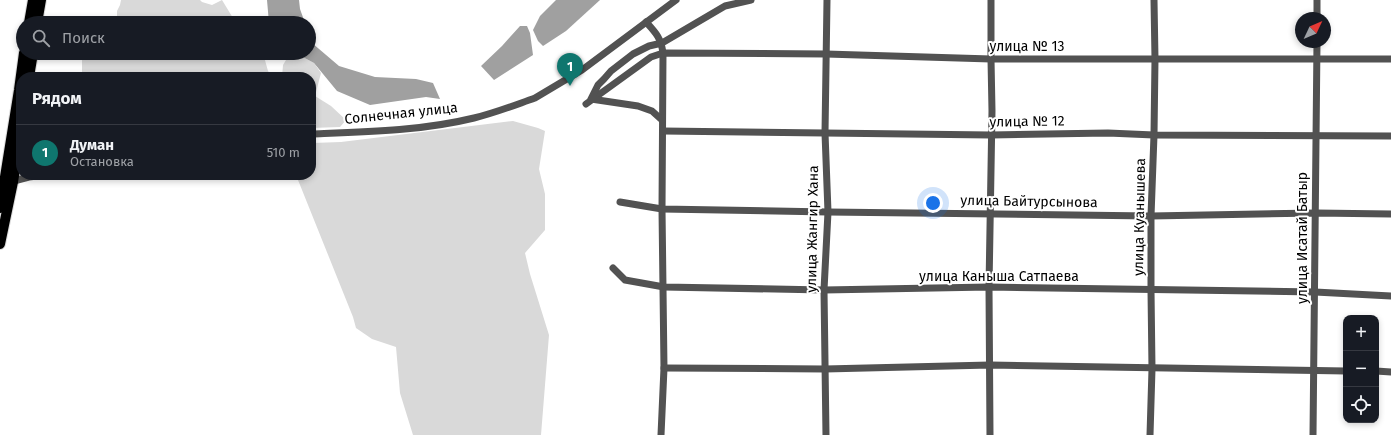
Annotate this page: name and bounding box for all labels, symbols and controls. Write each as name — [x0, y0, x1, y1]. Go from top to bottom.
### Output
north arrow — [1295, 12, 1331, 48]
search box — [16, 16, 316, 60]
icon: search — [30, 27, 52, 49]
text: Поиск — [62, 29, 105, 47]
street label: улица № 13 — [989, 38, 1065, 55]
pin: 1 — [557, 53, 583, 86]
text: Рядом — [32, 88, 82, 109]
street label: Солнечная улица — [344, 99, 458, 128]
street label: улица № 12 — [989, 112, 1065, 131]
text: Думан — [70, 136, 114, 154]
text: 1 — [42, 145, 48, 160]
text: 510 m — [267, 145, 300, 160]
text: Остановка — [70, 154, 134, 169]
street label: улица Куанышева — [1130, 158, 1149, 276]
street label: улица Жангир Хана — [803, 165, 822, 293]
street label: улица Исатай Батыр — [1294, 172, 1311, 304]
street label: улица Байтурсынова — [960, 192, 1098, 211]
your location — [923, 193, 943, 213]
street label: улица Каныша Сатпаева — [919, 268, 1079, 285]
map controls — [1343, 315, 1379, 423]
button: + — [1343, 315, 1379, 351]
button: − — [1343, 351, 1379, 387]
button: locate — [1343, 387, 1379, 423]

